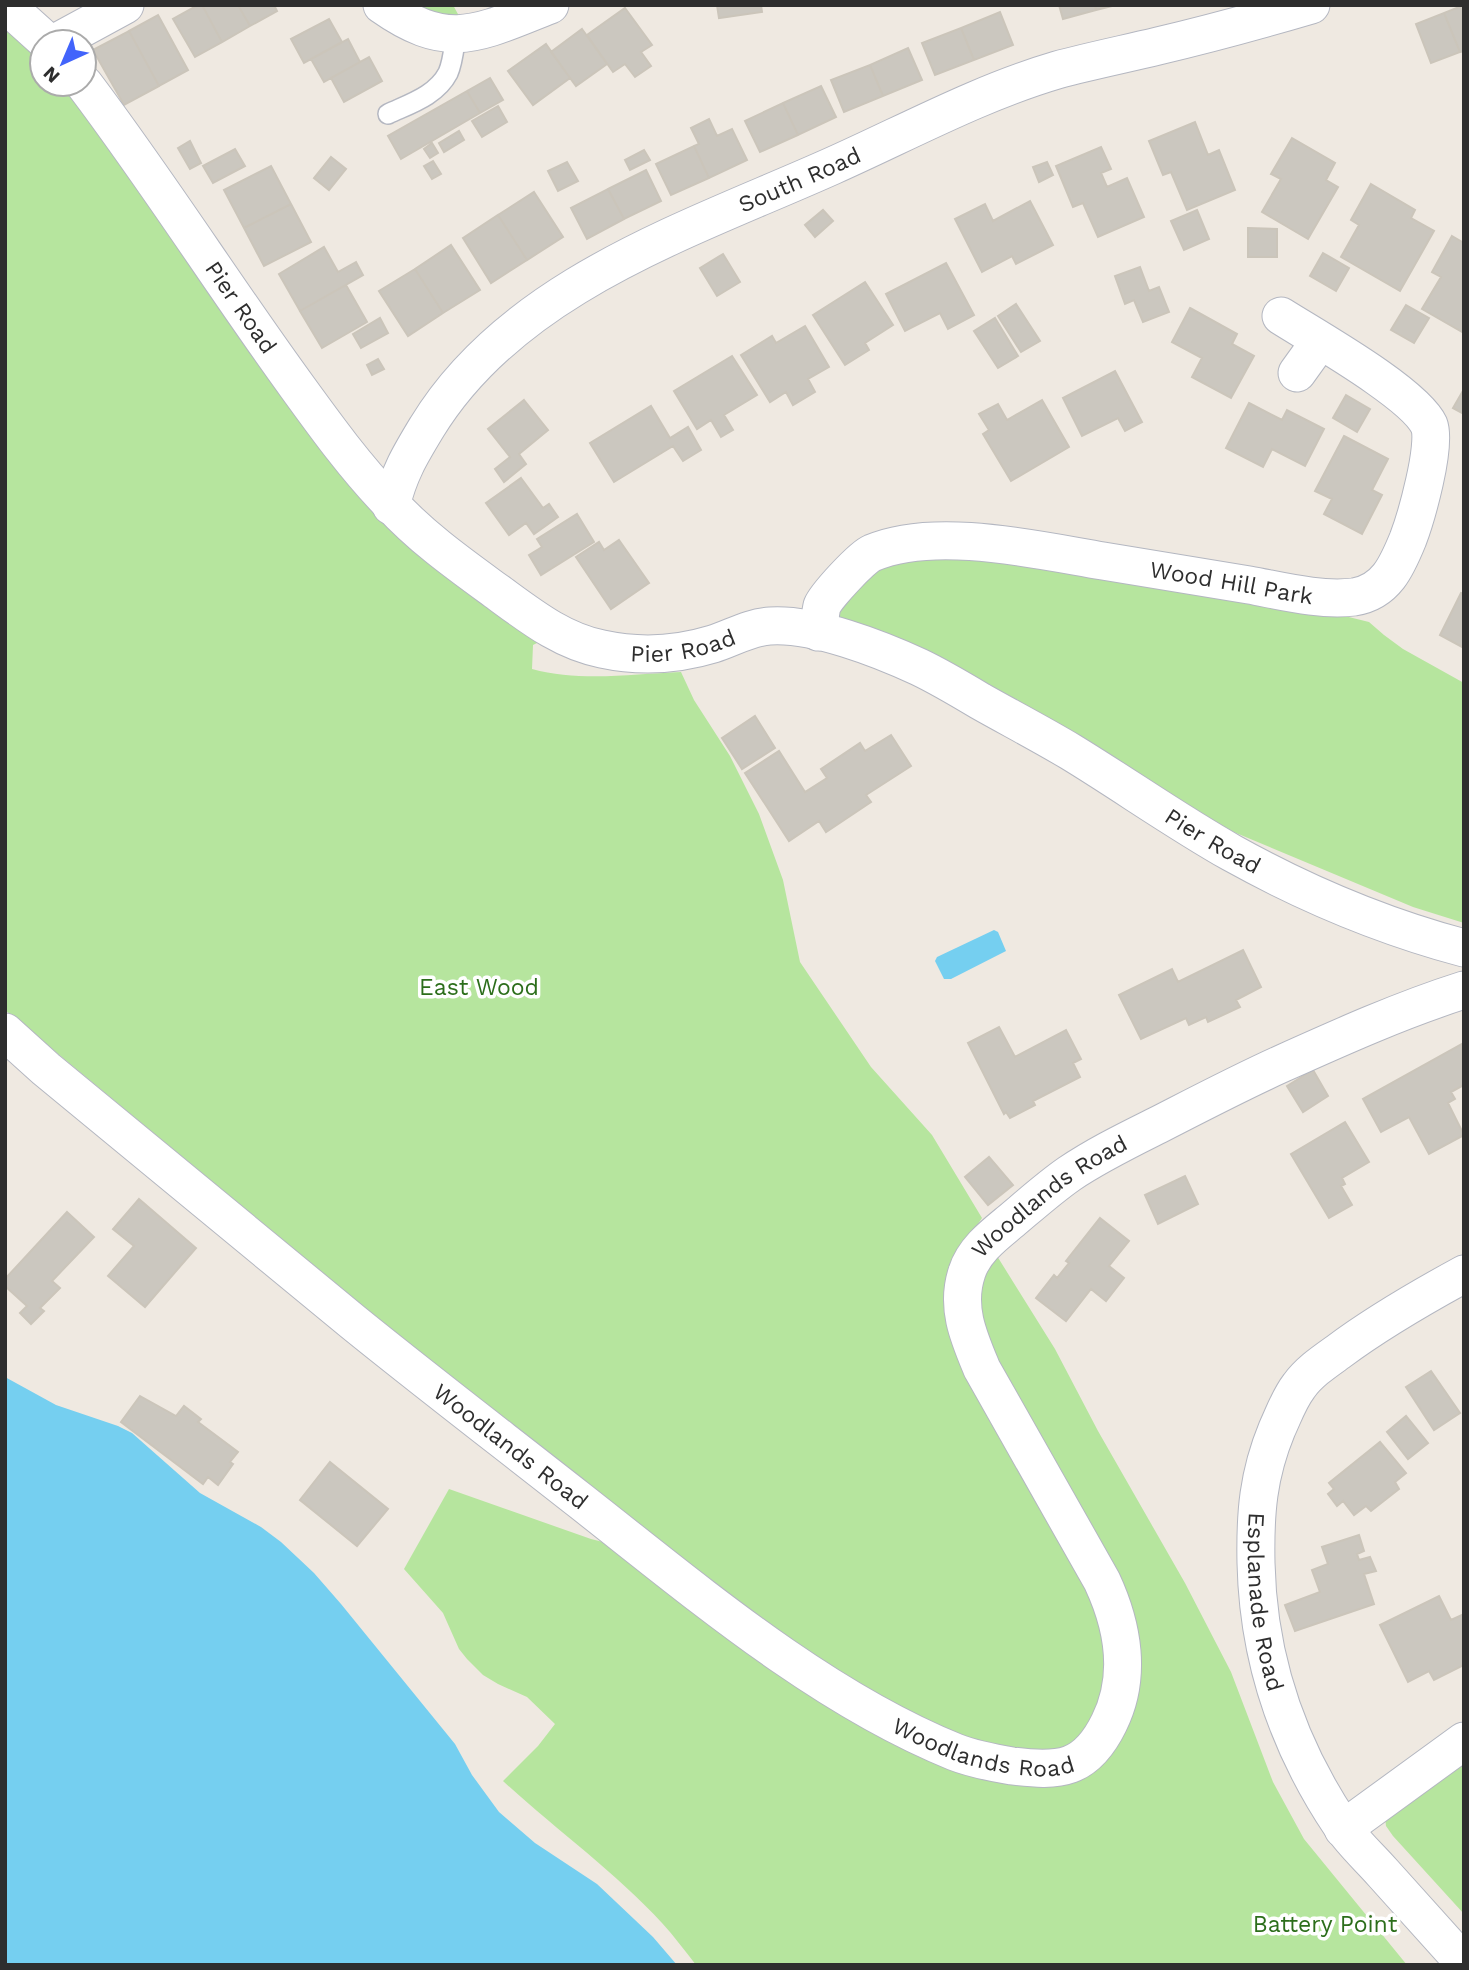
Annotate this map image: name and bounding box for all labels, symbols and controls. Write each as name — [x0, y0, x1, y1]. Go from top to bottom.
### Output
north arrow — [28, 28, 98, 98]
text: N — [38, 62, 65, 88]
street label: South Road — [735, 142, 865, 219]
street label: Pier Road — [199, 256, 282, 359]
street label: Wood Hill Park — [1148, 556, 1315, 610]
street label: Pier Road — [630, 624, 740, 668]
street label: Pier Road — [1160, 803, 1265, 880]
park label: East Wood — [419, 974, 539, 1001]
street label: Woodlands Road — [966, 1130, 1132, 1263]
street label: Woodlands Road — [428, 1378, 593, 1515]
street label: Esplanade Road — [1242, 1512, 1289, 1695]
street label: Woodlands Road — [888, 1712, 1078, 1783]
park label: Battery Point — [1253, 1911, 1398, 1938]

